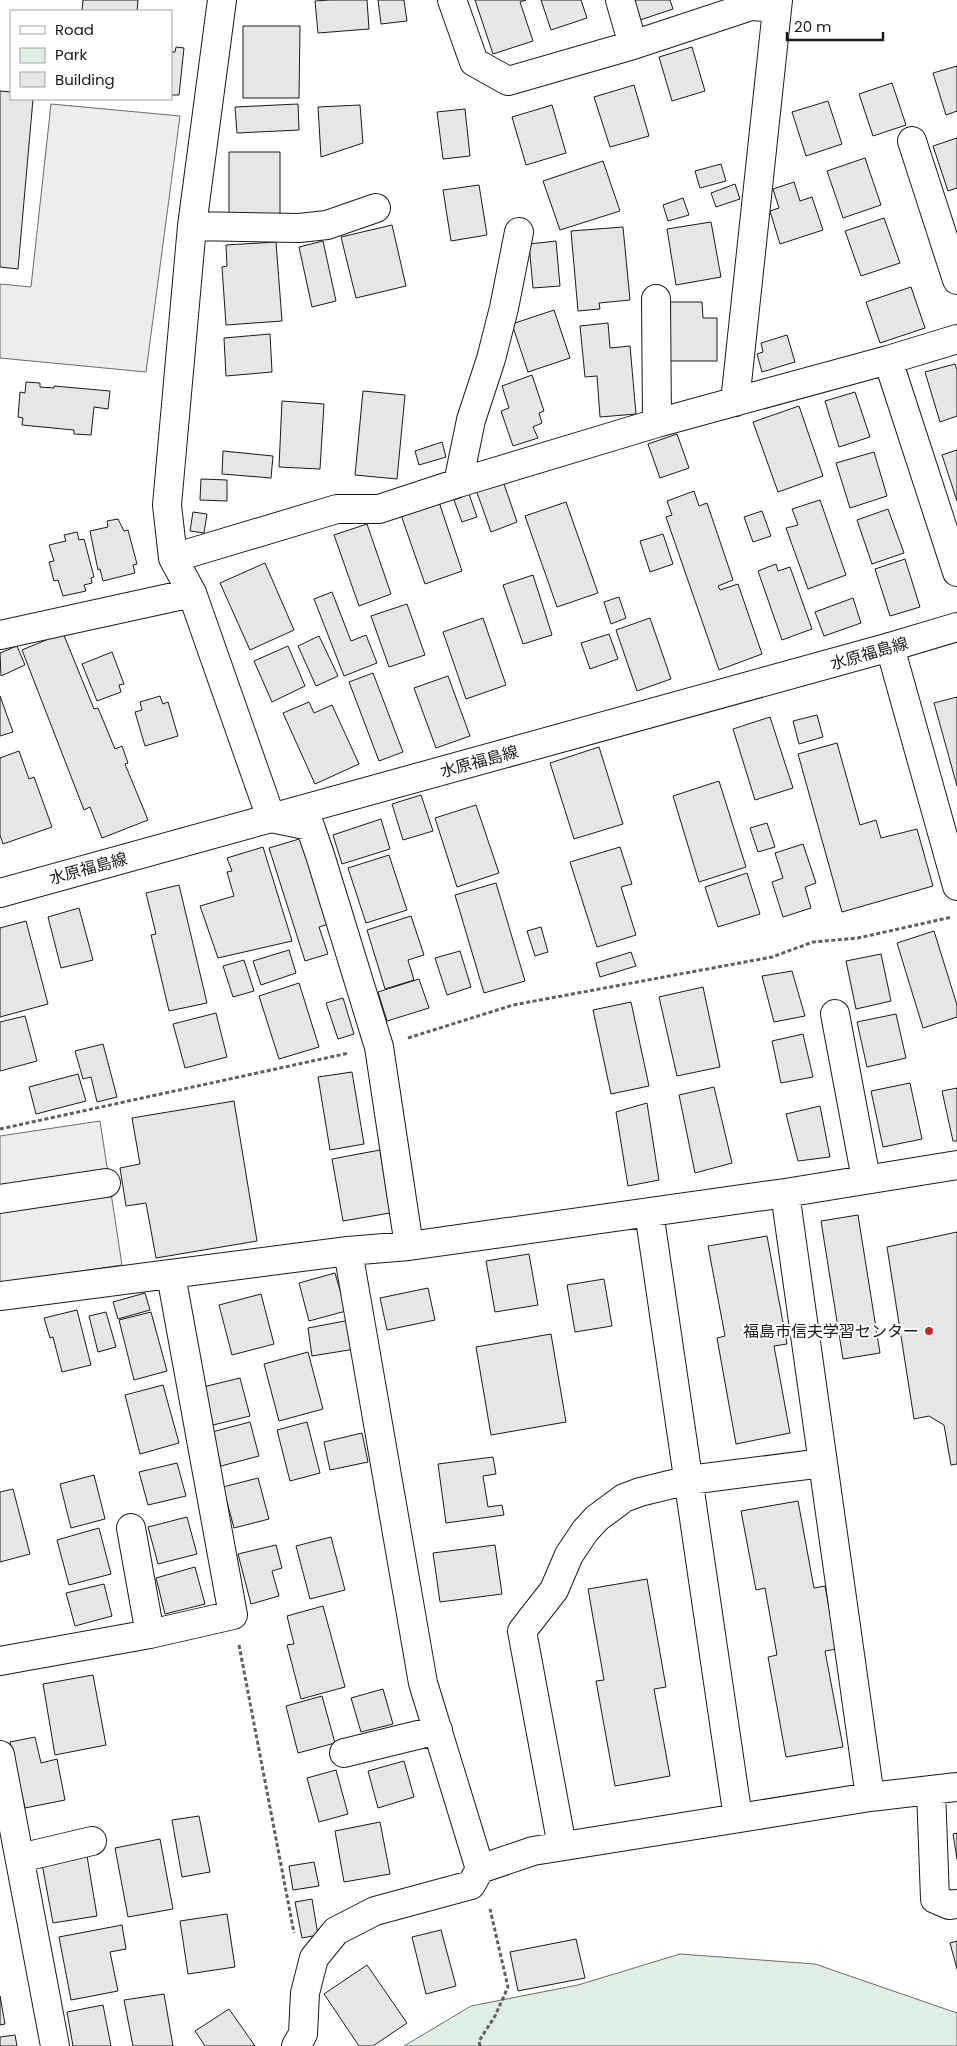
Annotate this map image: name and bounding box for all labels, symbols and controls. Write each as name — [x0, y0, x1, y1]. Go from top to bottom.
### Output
legend — [10, 10, 172, 100]
scale bar — [787, 10, 883, 42]
text: 20 m — [794, 16, 832, 37]
text: Road — [55, 19, 94, 40]
text: Park — [55, 44, 87, 65]
text: Building — [55, 69, 115, 90]
street label: 水原福島線 — [828, 631, 911, 676]
street label: 水原福島線 — [438, 740, 521, 783]
street label: 水原福島線 — [47, 847, 130, 890]
place label: 福島市信夫学習センター — [743, 1320, 919, 1343]
marker: 福島市信夫学習センター — [923, 1325, 935, 1337]

